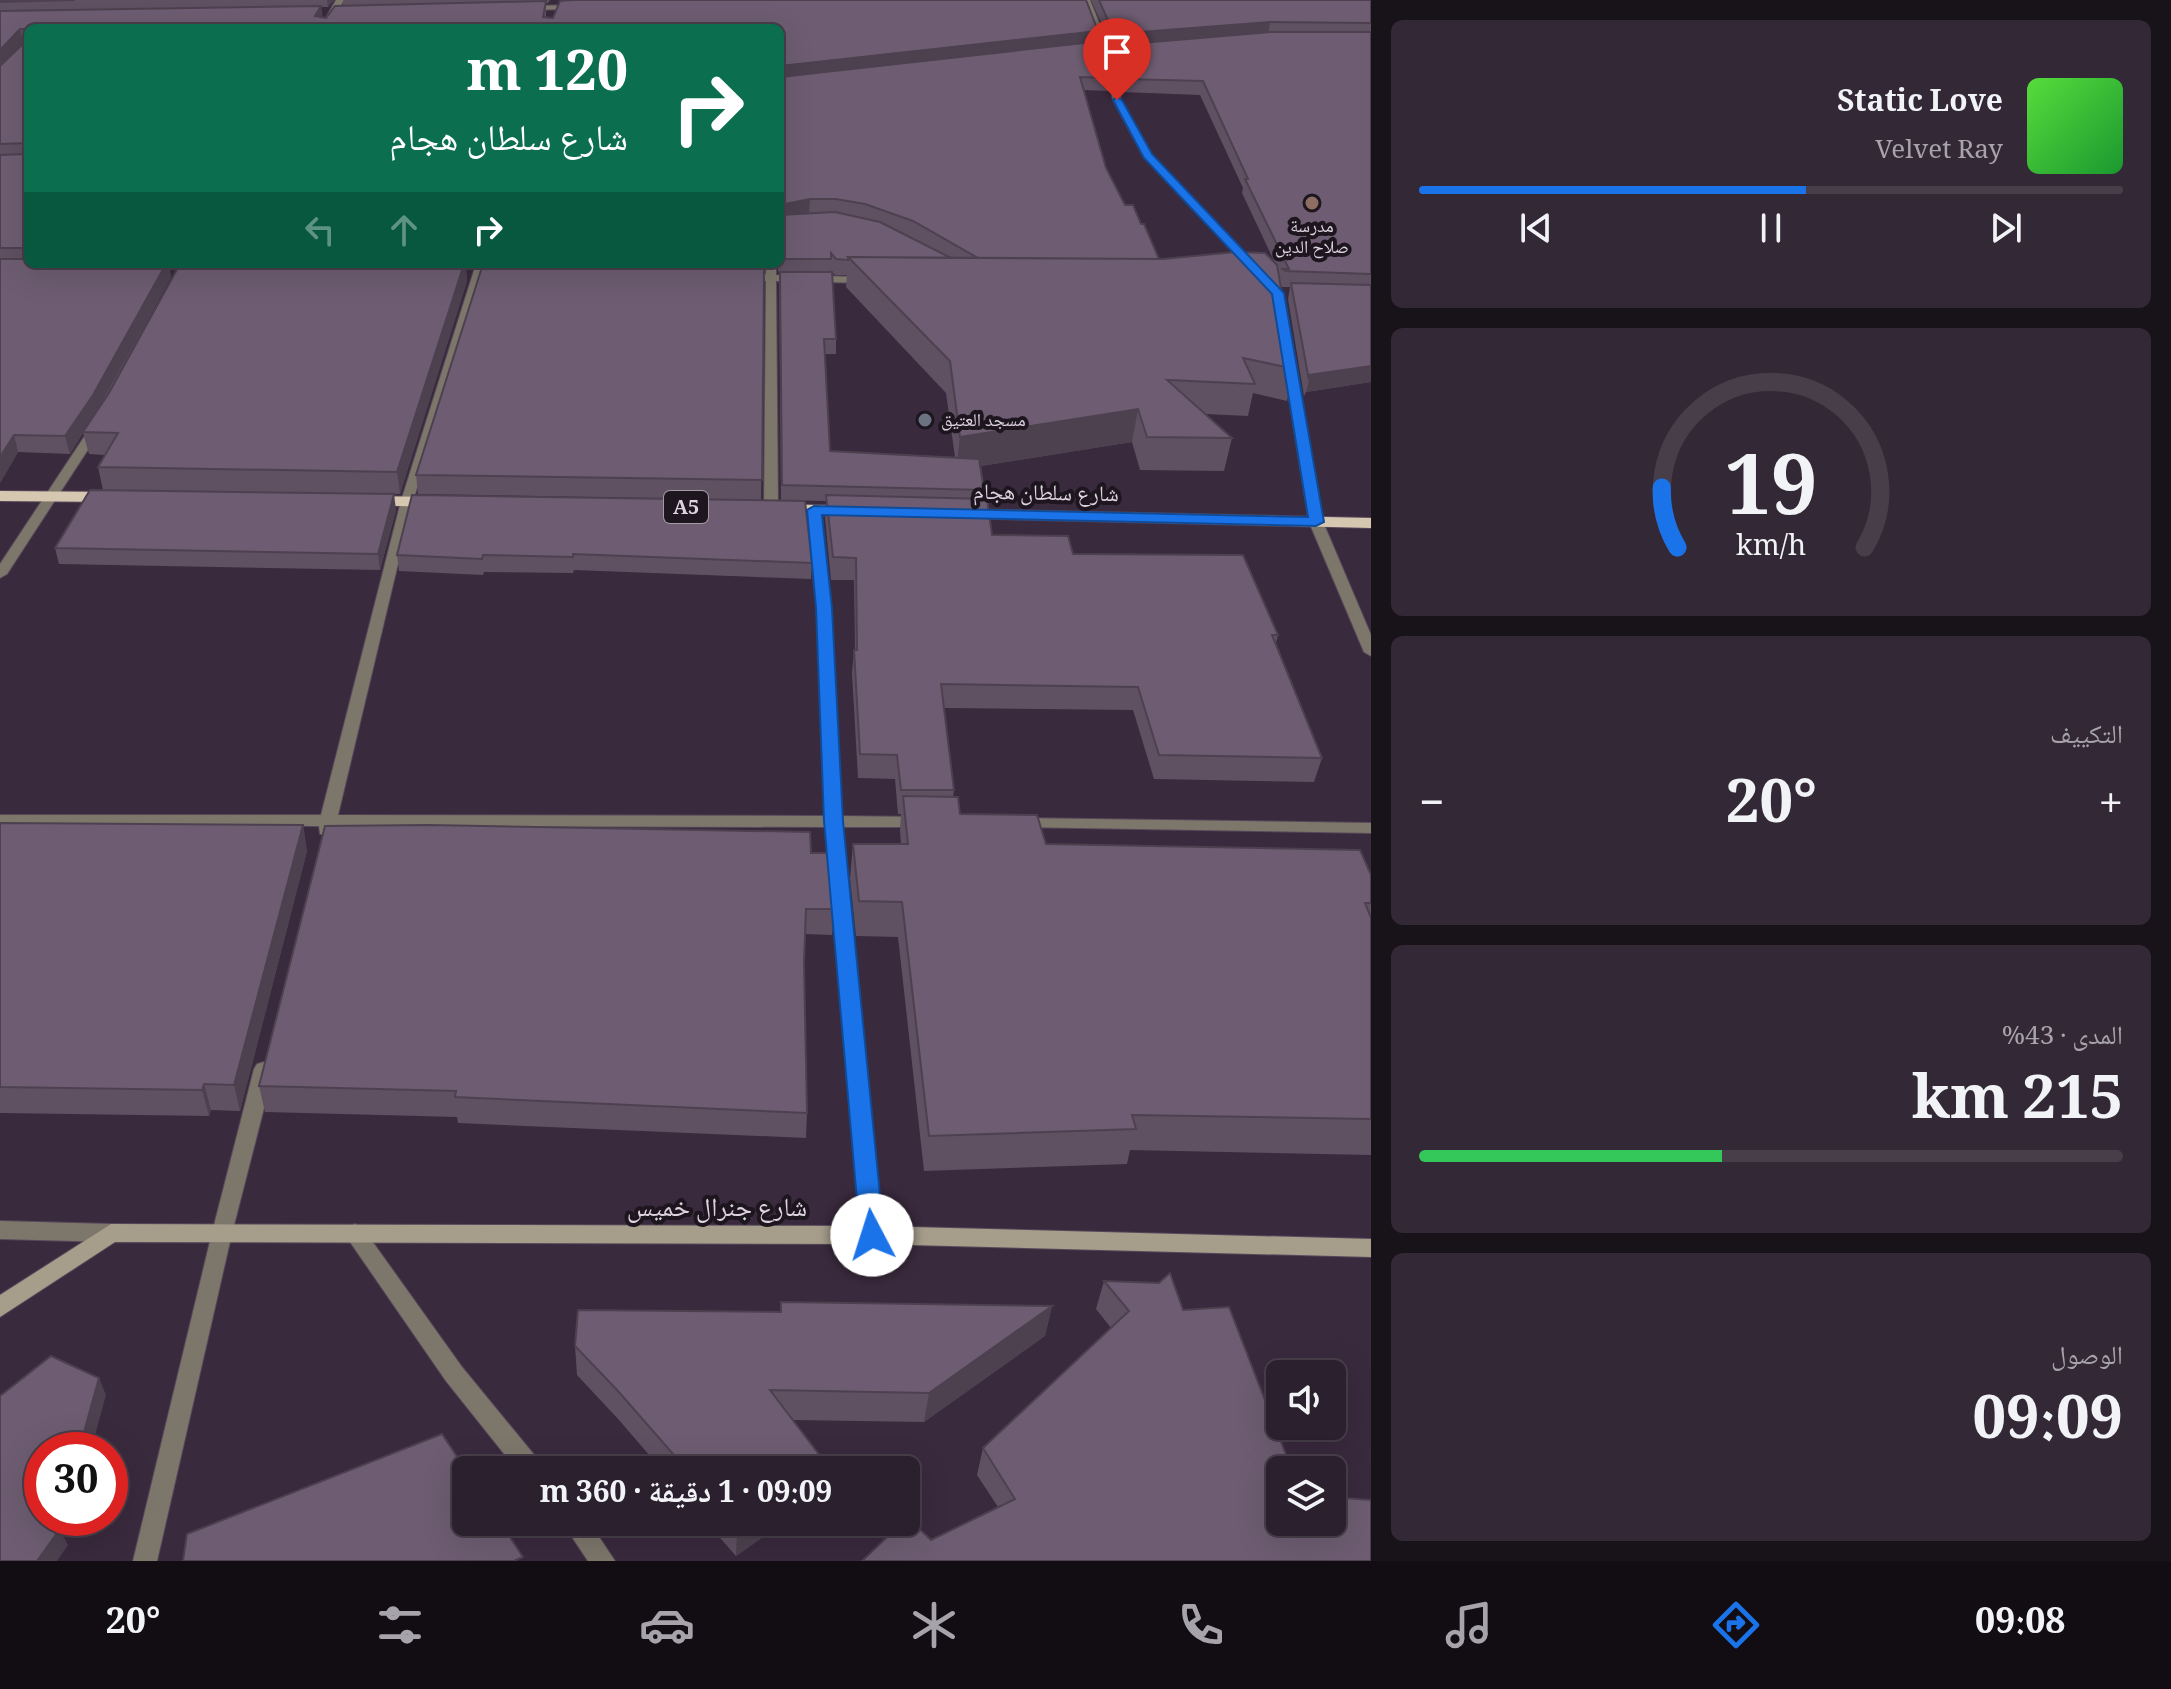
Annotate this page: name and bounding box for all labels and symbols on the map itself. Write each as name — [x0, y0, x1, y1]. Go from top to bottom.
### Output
pin — [1083, 18, 1151, 100]
marker: مدرسة صلاح الدين — [1303, 194, 1321, 212]
place label: مدرسة صلاح الدين — [1275, 213, 1349, 264]
place label: مسجد العتيق — [941, 407, 1026, 437]
marker: مسجد العتيق — [916, 411, 934, 429]
street label: شارع سلطان هجام — [973, 475, 1119, 515]
road number: A5 — [664, 491, 708, 523]
street label: شارع جنرال خميس — [627, 1188, 807, 1232]
position arrow — [830, 1193, 914, 1277]
speed limit sign: 30 — [24, 1432, 128, 1536]

